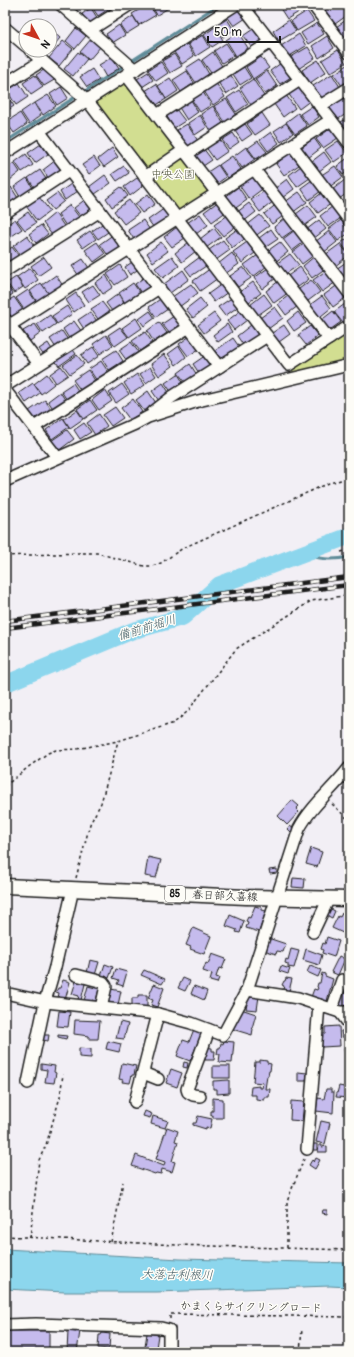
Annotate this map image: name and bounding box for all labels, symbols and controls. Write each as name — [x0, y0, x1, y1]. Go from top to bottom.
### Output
north arrow — [18, 18, 58, 58]
scale bar — [208, 18, 280, 44]
text: 50 m — [214, 25, 242, 40]
text: N — [38, 37, 53, 52]
park label: 中央公園 — [151, 168, 195, 181]
water label: 備前前堀川 — [116, 612, 178, 644]
road number: 85 — [165, 886, 185, 902]
street label: 春日部久喜線 — [192, 888, 258, 904]
water label: 大落古利根川 — [141, 1267, 213, 1283]
street label: かまくらサイクリングロード — [180, 1299, 322, 1315]

